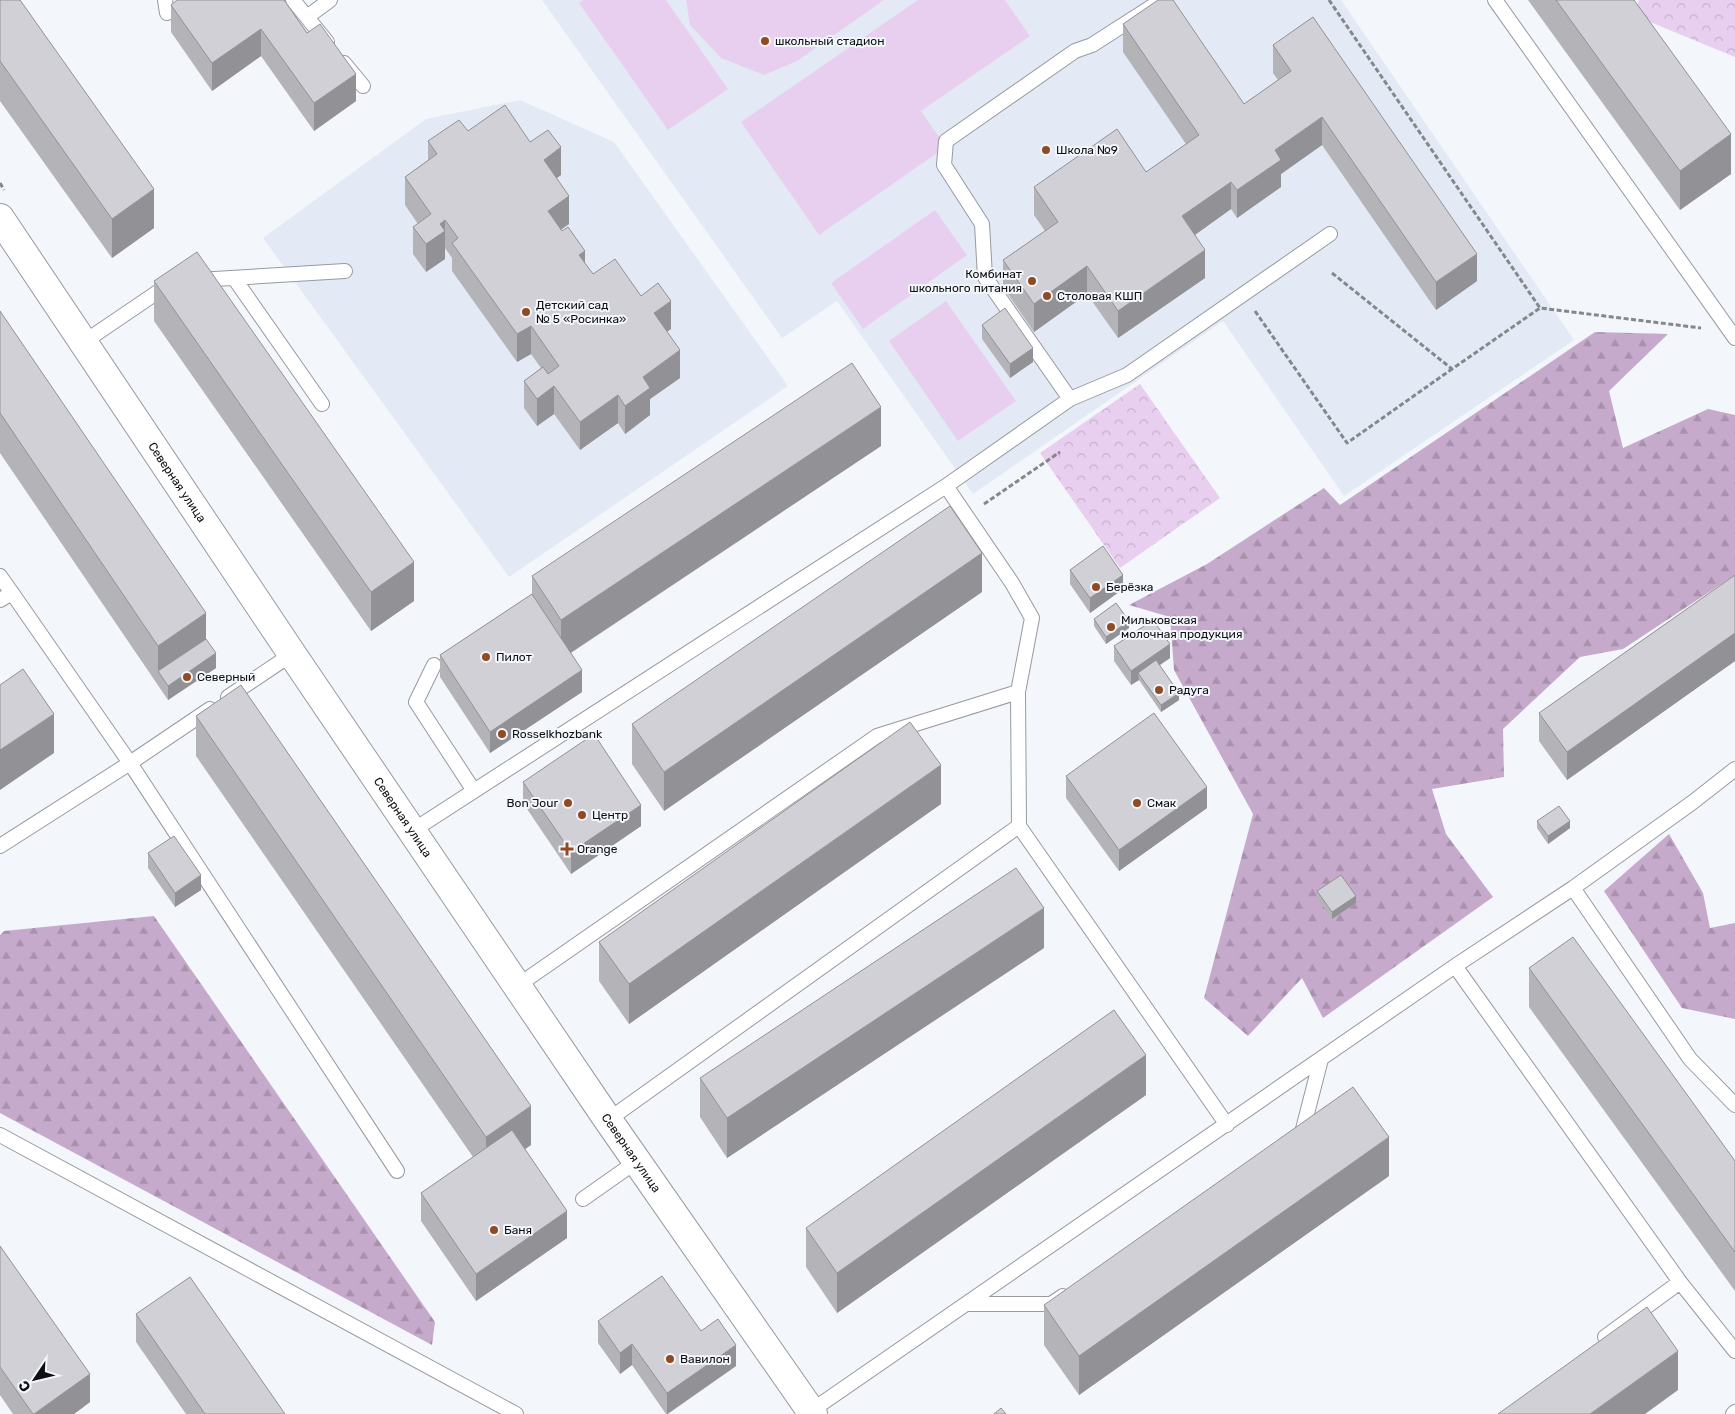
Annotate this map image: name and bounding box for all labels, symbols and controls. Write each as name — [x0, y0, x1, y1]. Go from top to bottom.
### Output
place label: школьный стадион — [775, 34, 884, 48]
marker: школьный стадион — [759, 35, 771, 47]
place label: Школа №9 — [1056, 143, 1118, 157]
marker: Школа №9 — [1040, 144, 1052, 156]
place label: Комбинат школьного питания — [909, 267, 1022, 295]
marker: Комбинат школьного питания — [1026, 275, 1038, 287]
place label: Столовая КШП — [1057, 289, 1142, 303]
marker: Столовая КШП — [1041, 290, 1053, 302]
place label: Детский сад № 5 «Росинка» — [536, 298, 626, 326]
marker: Детский сад № 5 «Росинка» — [520, 306, 532, 318]
street label: Северная улица — [145, 440, 209, 525]
place label: Берёзка — [1106, 580, 1153, 594]
marker: Берёзка — [1090, 581, 1102, 593]
place label: Мильковская молочная продукция — [1121, 613, 1242, 641]
marker: Мильковская молочная продукция — [1105, 621, 1117, 633]
place label: Пилот — [496, 650, 532, 664]
marker: Пилот — [480, 651, 492, 663]
place label: Северный — [197, 670, 255, 684]
marker: Северный — [181, 671, 193, 683]
place label: Радуга — [1169, 683, 1209, 697]
marker: Радуга — [1153, 684, 1165, 696]
place label: Rosselkhozbank — [512, 727, 603, 741]
marker: Rosselkhozbank — [496, 728, 508, 740]
street label: Северная улица — [371, 775, 435, 860]
place label: Bon Jour — [507, 796, 558, 810]
place label: Смак — [1147, 796, 1177, 810]
marker: Bon Jour — [562, 797, 574, 809]
marker: Смак — [1131, 797, 1143, 809]
place label: Центр — [592, 808, 628, 822]
marker: Центр — [576, 809, 588, 821]
place label: Orange — [577, 842, 618, 856]
marker: Orange — [561, 843, 573, 855]
street label: Северная улица — [599, 1111, 663, 1195]
place label: Баня — [504, 1223, 532, 1237]
marker: Баня — [488, 1224, 500, 1236]
place label: Вавилон — [680, 1352, 730, 1366]
marker: Вавилон — [664, 1353, 676, 1365]
north arrow — [10, 1354, 60, 1404]
text: С — [15, 1377, 35, 1395]

